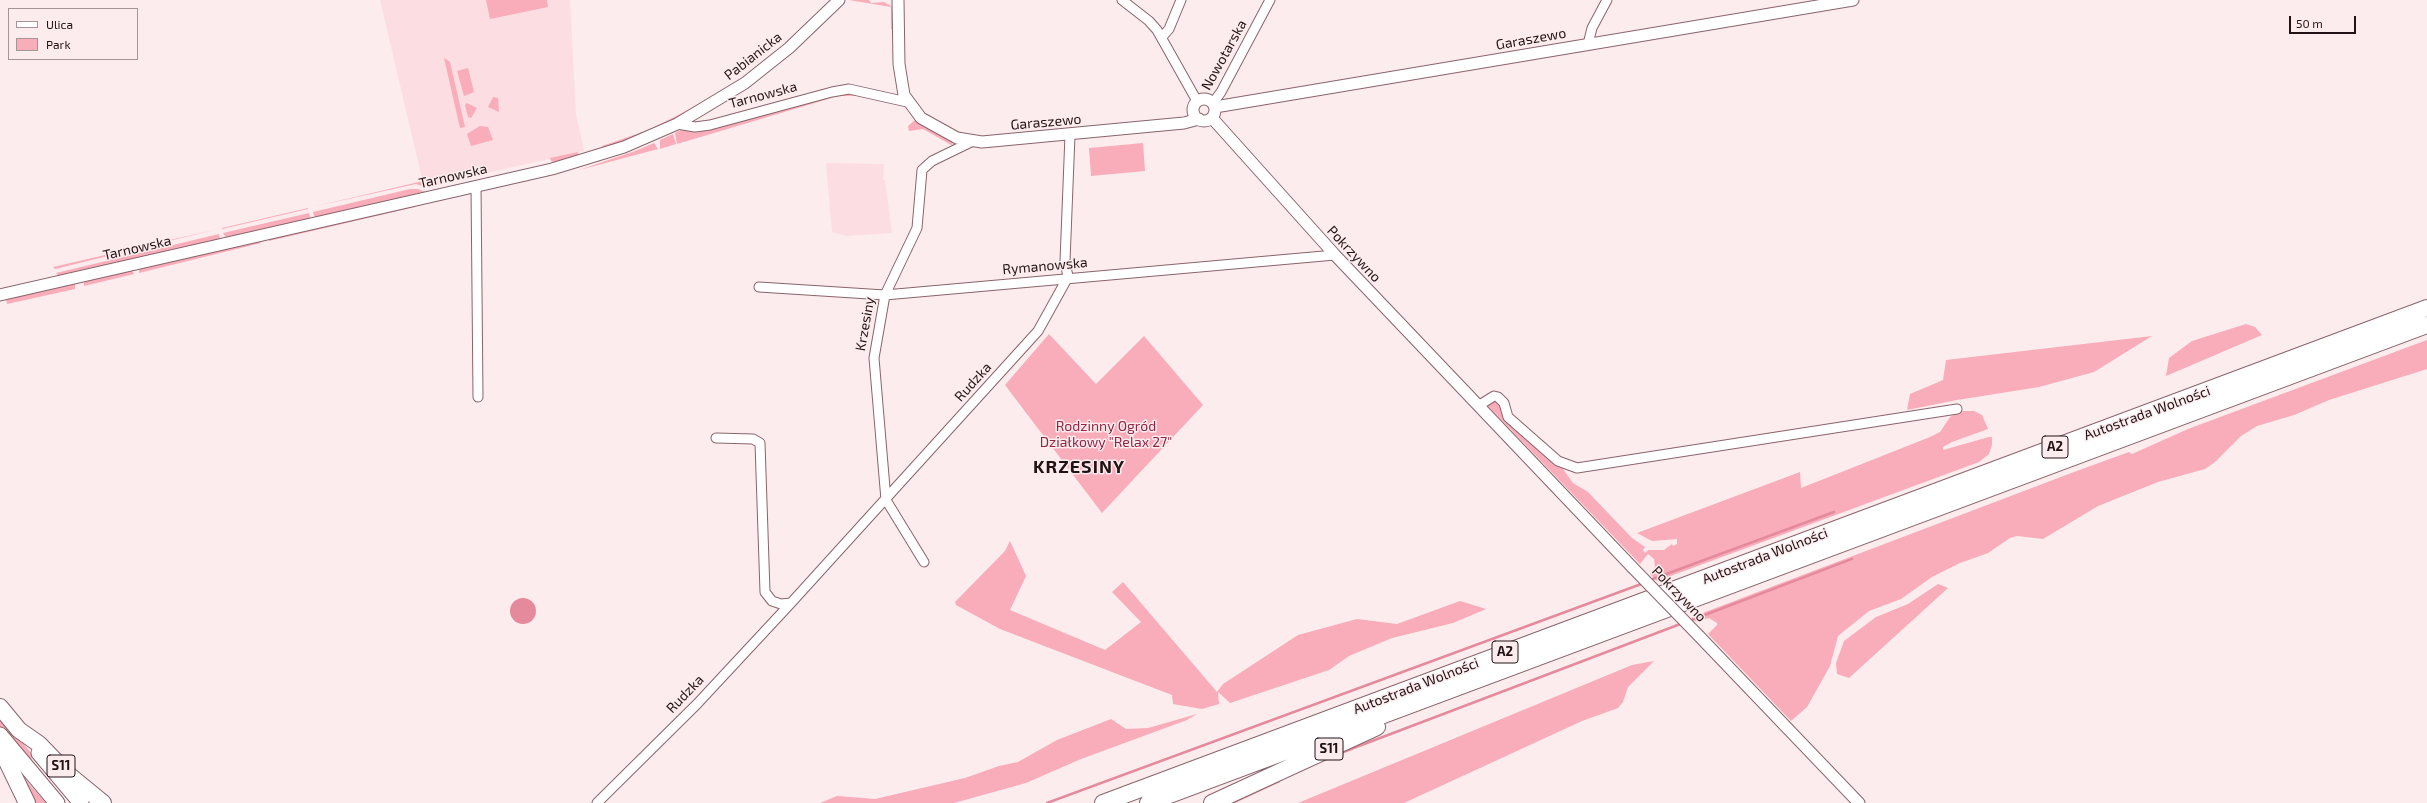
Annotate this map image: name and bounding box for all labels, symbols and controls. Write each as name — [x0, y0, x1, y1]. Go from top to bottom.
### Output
legend — [8, 8, 138, 60]
scale bar — [2291, 8, 2358, 34]
text: 50 m — [2296, 16, 2323, 30]
text: Ulica — [46, 17, 73, 31]
street label: Nowotarska — [1198, 17, 1250, 93]
street label: Garaszewo — [1495, 25, 1567, 53]
street label: Pabianicka — [721, 28, 785, 84]
text: Park — [46, 37, 71, 51]
street label: Tarnowska — [727, 78, 799, 112]
street label: Garaszewo — [1010, 111, 1082, 133]
street label: Tarnowska — [417, 160, 489, 192]
street label: Pokrzywno — [1324, 222, 1384, 286]
street label: Tarnowska — [101, 232, 173, 264]
street label: Rymanowska — [1002, 254, 1088, 278]
street label: Krzesiny — [852, 296, 878, 352]
street label: Rudzka — [951, 359, 995, 405]
street label: Autostrada Wolności — [2082, 382, 2212, 444]
park label: Rodzinny Ogród Działkowy "Relax 27" — [1040, 418, 1172, 450]
road number: A2 — [2042, 436, 2068, 458]
district label: KRZESINY — [1033, 456, 1125, 478]
street label: Autostrada Wolności — [1700, 524, 1830, 588]
street label: Pokrzywno — [1648, 563, 1710, 625]
road number: A2 — [1492, 641, 1518, 663]
street label: Autostrada Wolności — [1351, 654, 1481, 718]
street label: Rudzka — [663, 671, 707, 717]
road number: S11 — [1315, 738, 1343, 760]
road number: S11 — [47, 755, 75, 777]

